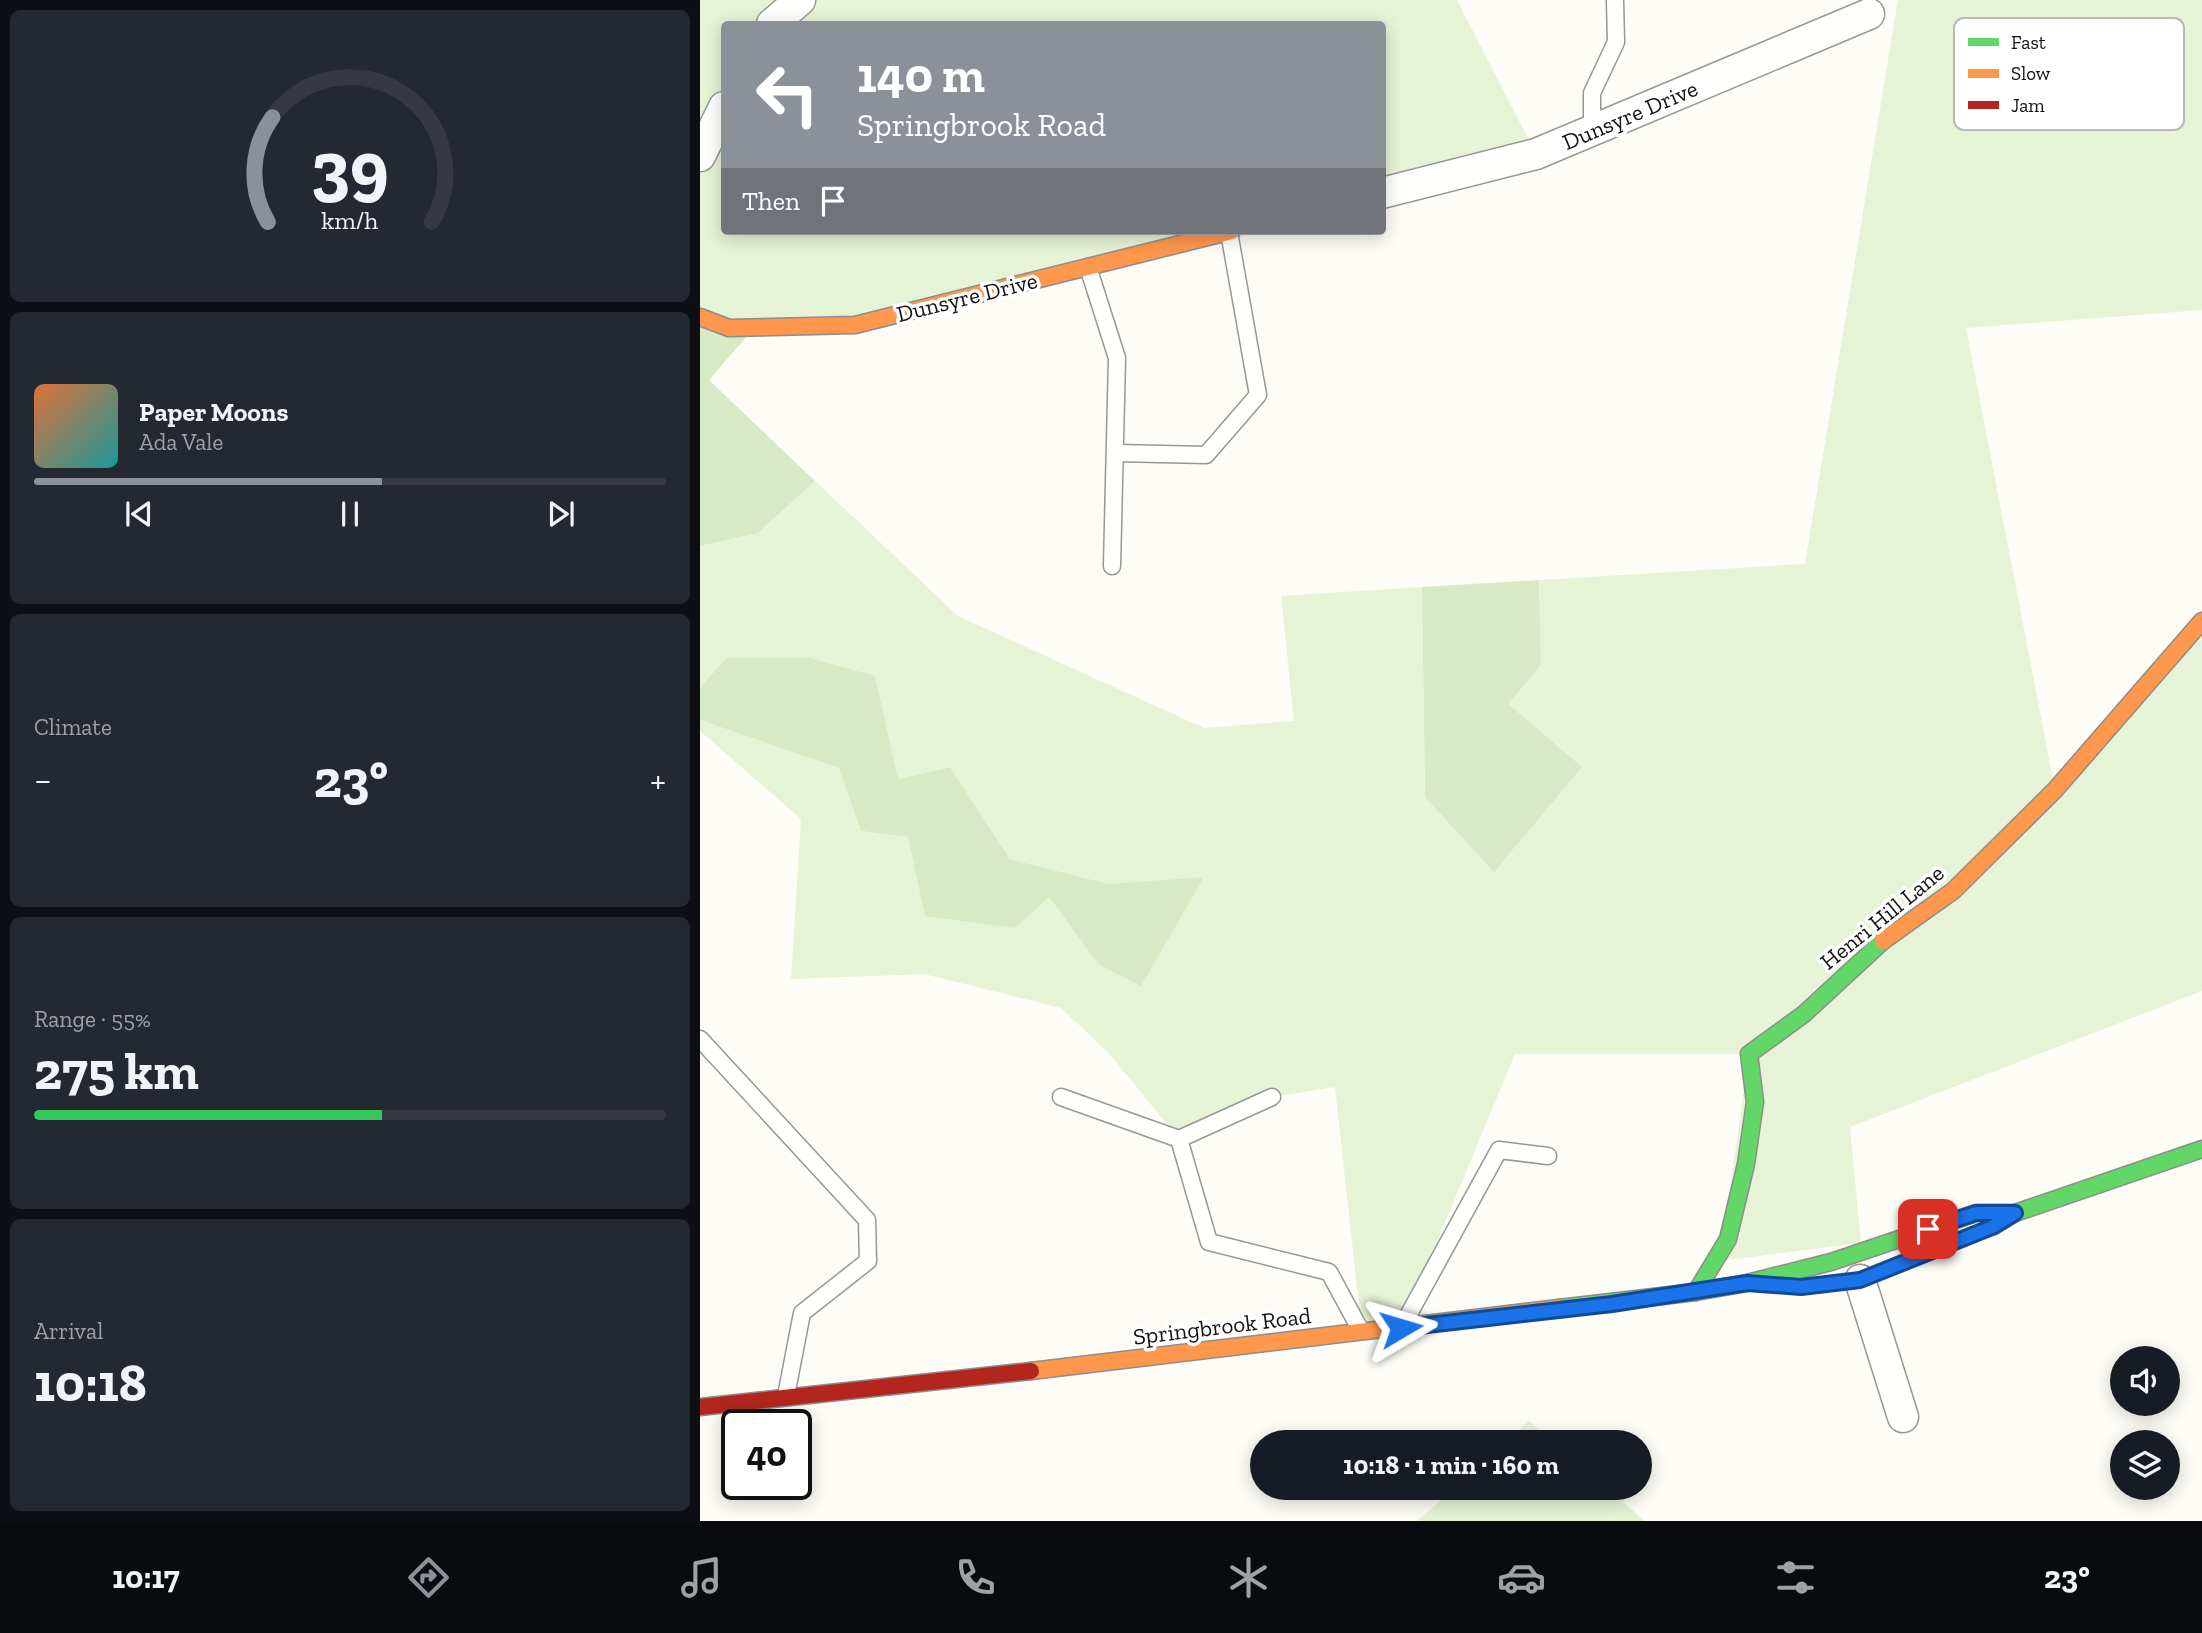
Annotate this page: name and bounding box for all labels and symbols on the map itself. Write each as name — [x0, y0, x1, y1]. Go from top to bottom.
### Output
legend — [1954, 18, 2184, 130]
text: Fast — [2011, 31, 2046, 54]
text: Slow — [2011, 62, 2051, 85]
street label: Dunsyre Drive — [1558, 74, 1702, 156]
text: Jam — [2011, 94, 2045, 117]
street label: Dunsyre Drive — [894, 266, 1040, 328]
street label: Henri Hill Lane — [1814, 859, 1950, 975]
pin — [1898, 1199, 1958, 1259]
position arrow — [1364, 1291, 1438, 1365]
street label: Springbrook Road — [1131, 1301, 1313, 1351]
speed limit sign: 40 — [721, 1409, 812, 1500]

